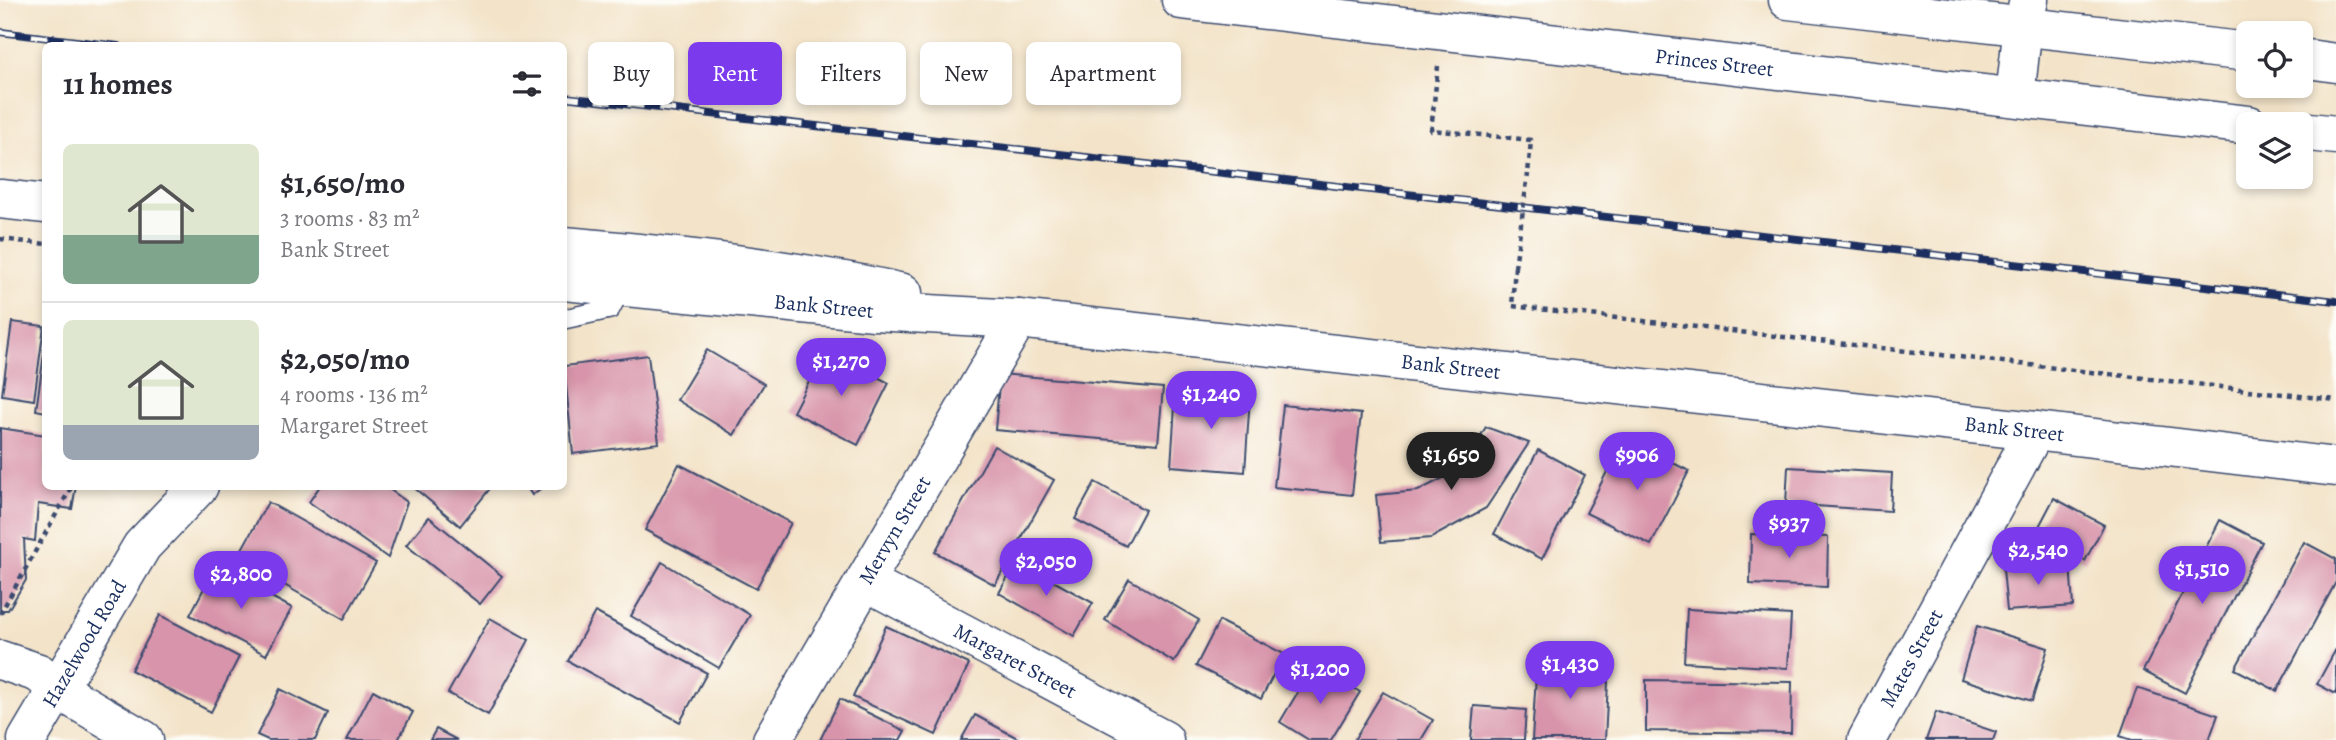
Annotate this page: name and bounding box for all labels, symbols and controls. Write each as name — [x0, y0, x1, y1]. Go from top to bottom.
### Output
map controls — [2236, 21, 2313, 189]
button: locate — [2236, 21, 2313, 98]
chip: Buy — [588, 42, 674, 105]
chip: Rent — [688, 42, 782, 105]
chip: Filters — [796, 42, 906, 105]
chip: New — [920, 42, 1012, 105]
chip: Apartment — [1026, 42, 1181, 105]
street label: Princes Street — [1654, 42, 1775, 83]
text: 11 homes — [63, 64, 173, 104]
icon: filters — [508, 65, 546, 103]
button: layers — [2236, 112, 2313, 189]
text: $1,650/mo — [280, 163, 405, 203]
icon: home — [119, 172, 203, 256]
text: 3 rooms · 83 m² — [280, 203, 420, 234]
text: Bank Street — [280, 234, 390, 265]
street label: Bank Street — [773, 287, 875, 325]
pin: $1,270 — [784, 338, 898, 398]
text: $2,050/mo — [280, 339, 410, 379]
text: $1,270 — [812, 345, 870, 376]
street label: Bank Street — [1399, 347, 1502, 386]
icon: home — [119, 348, 203, 432]
pin: $1,240 — [1154, 372, 1268, 431]
text: $1,240 — [1182, 378, 1240, 409]
text: 4 rooms · 136 m² — [280, 379, 428, 410]
street label: Bank Street — [1963, 409, 2066, 448]
text: Margaret Street — [280, 410, 428, 441]
pin: $1,650 — [1394, 433, 1508, 492]
pin: $906 — [1596, 433, 1678, 492]
text: $1,650 — [1422, 439, 1480, 470]
text: $906 — [1615, 439, 1659, 470]
street label: Mervyn Street — [852, 471, 937, 590]
pin: $937 — [1748, 500, 1830, 560]
text: $937 — [1768, 507, 1810, 538]
pin: $2,540 — [1981, 528, 2095, 587]
text: $2,540 — [2008, 534, 2068, 565]
pin: $2,050 — [989, 538, 1103, 598]
text: $2,050 — [1016, 545, 1076, 576]
pin: $1,510 — [2145, 546, 2259, 606]
pin: $2,800 — [184, 552, 298, 611]
text: $1,510 — [2175, 553, 2229, 584]
text: $2,800 — [210, 558, 272, 589]
street label: Hazelwood Road — [35, 574, 133, 713]
street label: Mates Street — [1873, 604, 1950, 712]
street label: Margaret Street — [949, 617, 1082, 705]
pin: $1,430 — [1513, 642, 1627, 701]
pin: $1,200 — [1263, 646, 1377, 706]
text: $1,430 — [1541, 648, 1599, 679]
text: $1,200 — [1290, 653, 1350, 684]

